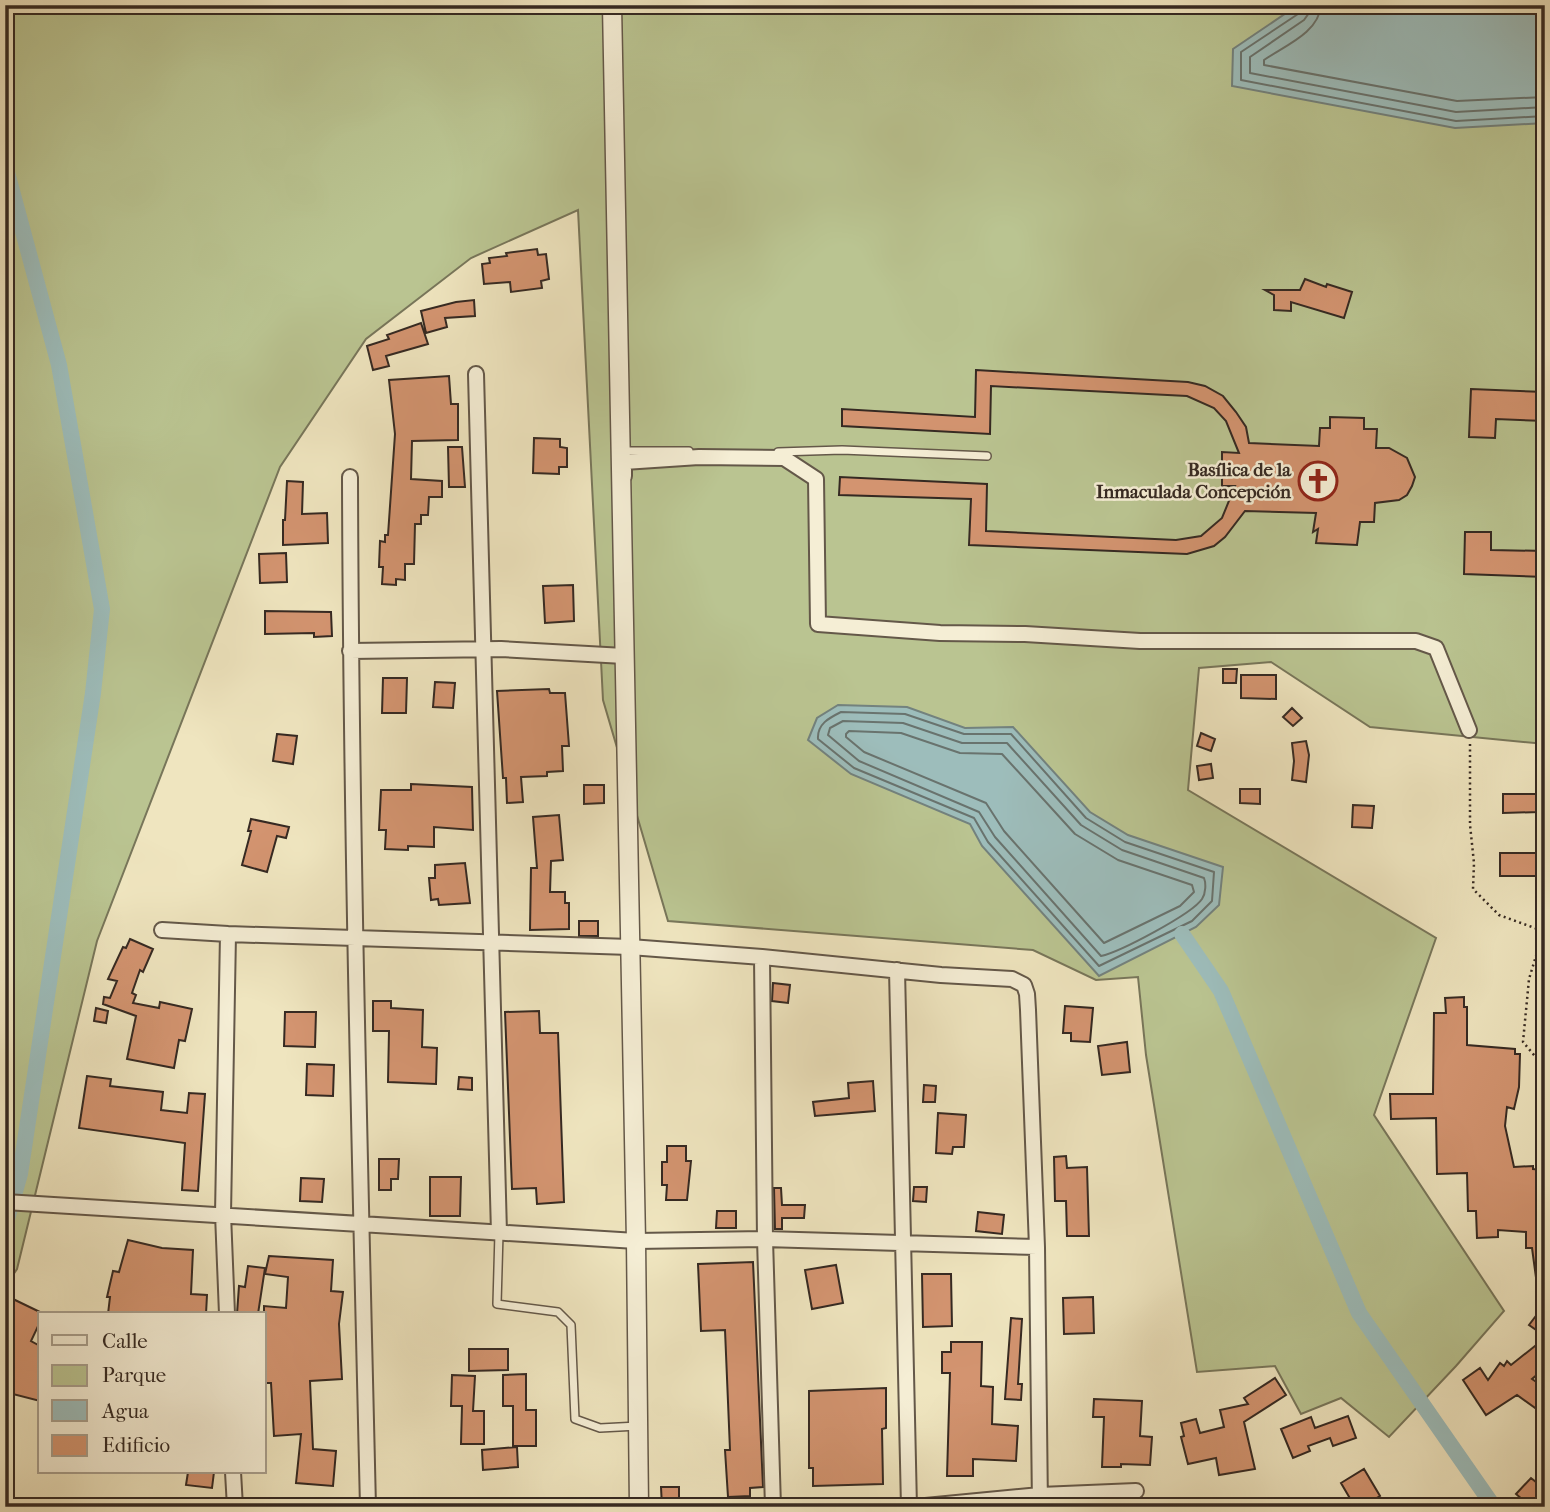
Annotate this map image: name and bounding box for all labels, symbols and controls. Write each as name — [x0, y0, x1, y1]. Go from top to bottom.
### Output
place label: Basílica de la Inmaculada Concepción — [1096, 459, 1292, 503]
church icon: Basílica de la Inmaculada Concepción — [1297, 460, 1339, 502]
legend — [38, 1312, 266, 1474]
text: Calle — [102, 1329, 148, 1353]
text: Parque — [102, 1363, 166, 1387]
text: Agua — [101, 1399, 149, 1423]
text: Edificio — [102, 1433, 170, 1457]

